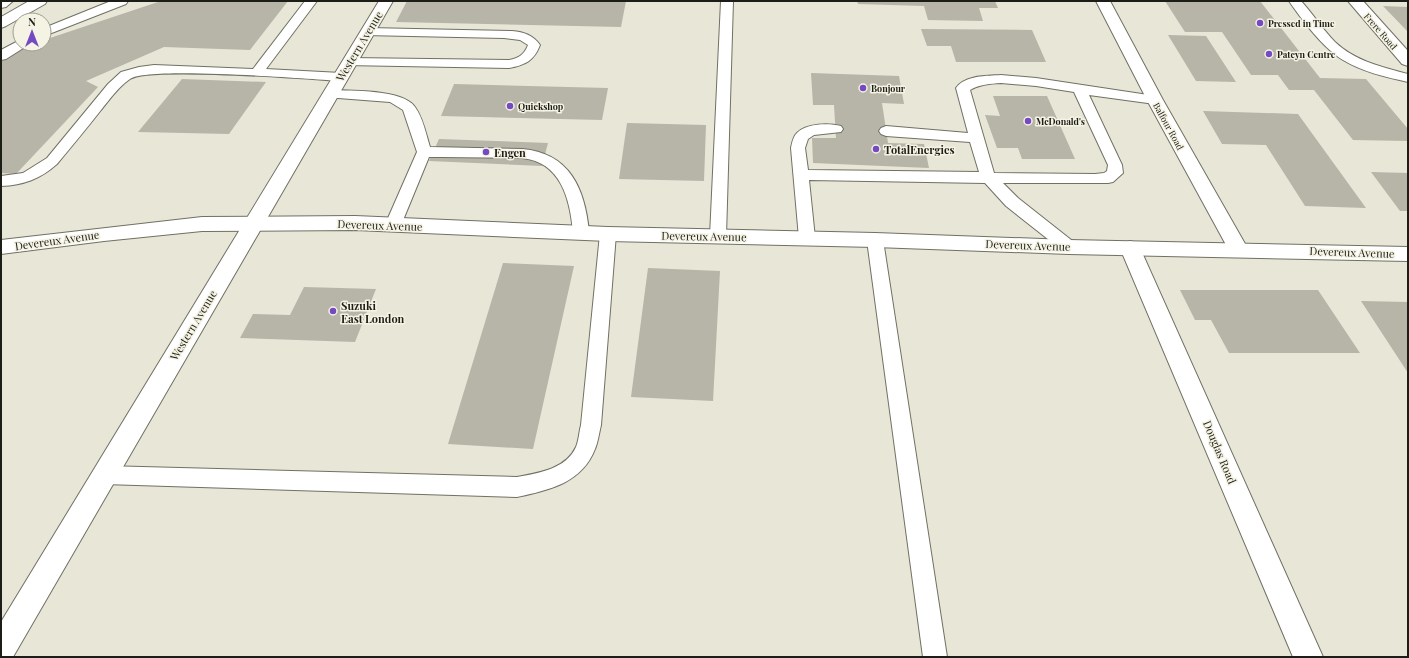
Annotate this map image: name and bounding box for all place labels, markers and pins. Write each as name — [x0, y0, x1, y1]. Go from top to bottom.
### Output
place label: Pressed in Time — [1268, 17, 1335, 29]
marker: Pressed in Time — [1255, 18, 1265, 28]
place label: Patcyn Centre — [1277, 48, 1336, 60]
marker: Patcyn Centre — [1264, 49, 1274, 59]
place label: Bonjour — [871, 82, 906, 94]
marker: Bonjour — [858, 83, 868, 93]
place label: Quickshop — [518, 100, 564, 112]
marker: Quickshop — [505, 101, 515, 111]
place label: McDonald's — [1036, 115, 1085, 127]
marker: McDonald's — [1023, 116, 1033, 126]
place label: TotalEnergies — [884, 142, 955, 157]
marker: TotalEnergies — [871, 144, 881, 154]
place label: Engen — [494, 145, 526, 160]
marker: Engen — [481, 147, 491, 157]
place label: Suzuki East London — [341, 298, 405, 326]
marker: Suzuki East London — [328, 306, 338, 316]

